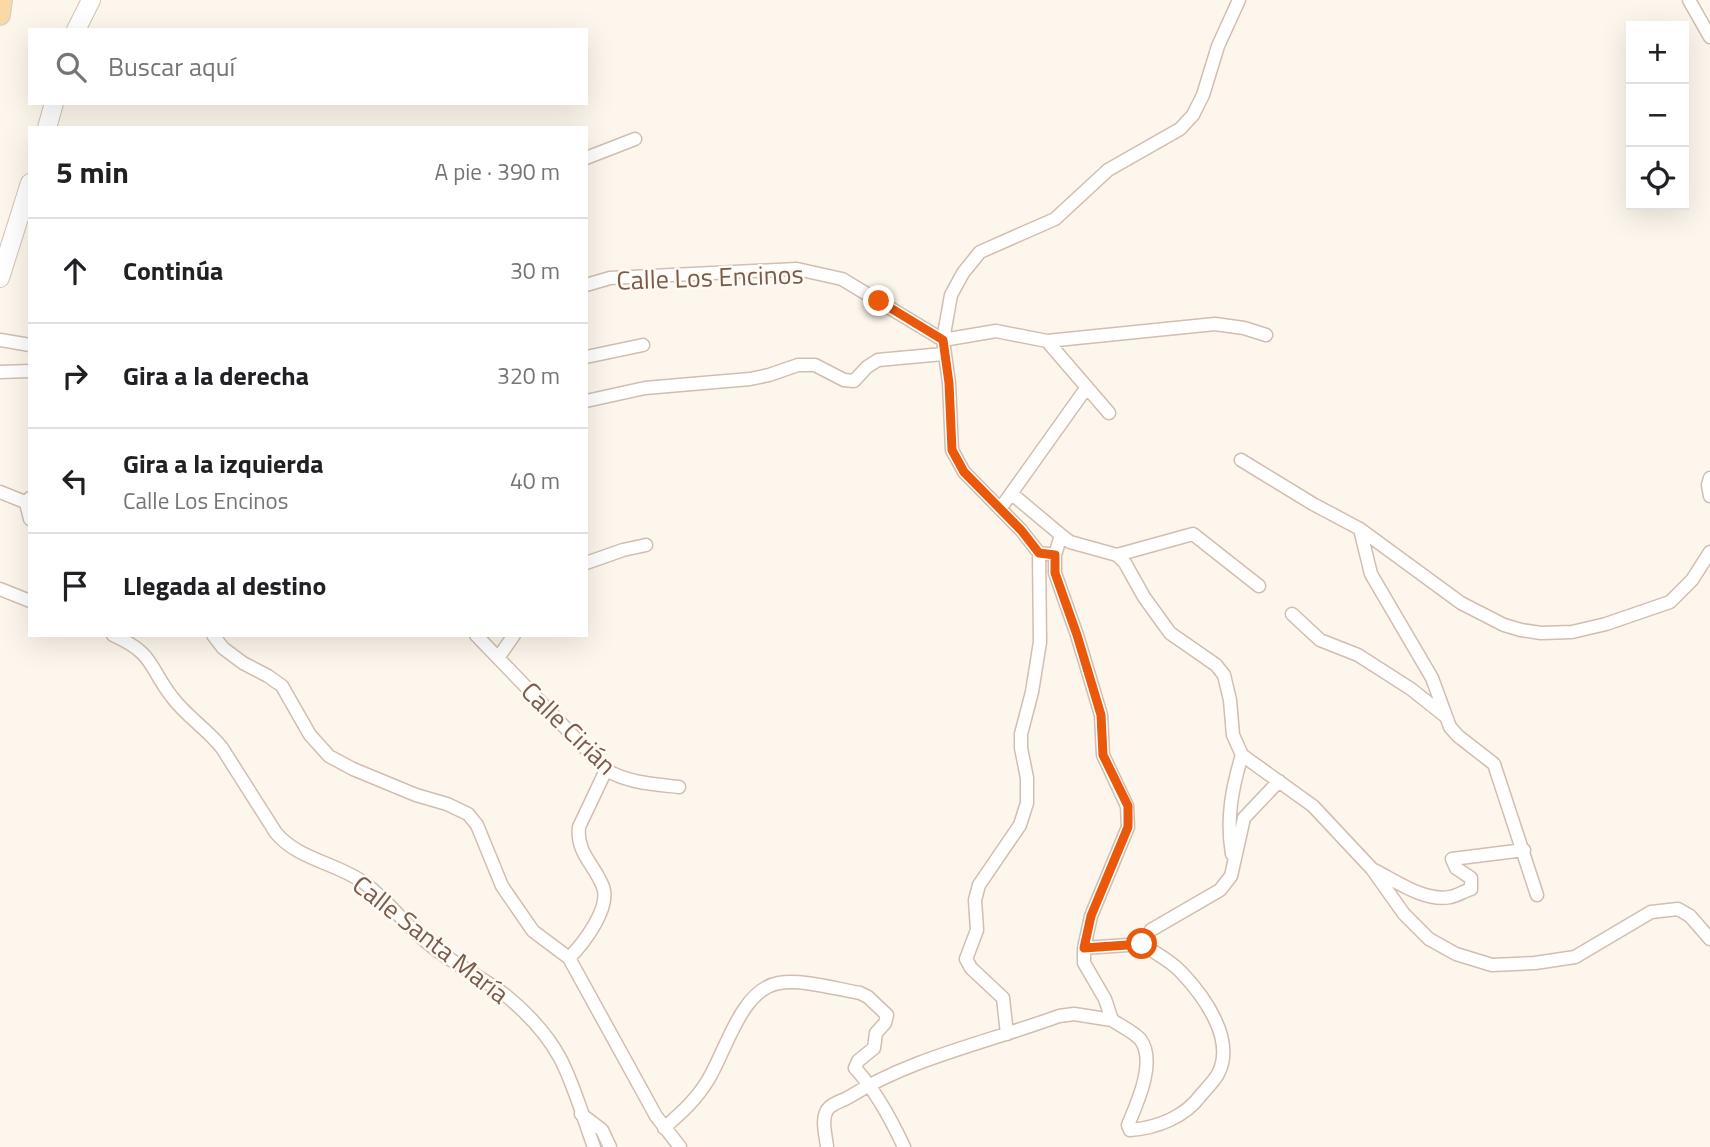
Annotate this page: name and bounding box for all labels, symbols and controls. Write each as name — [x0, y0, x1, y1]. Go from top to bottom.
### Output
map controls — [1626, 21, 1689, 210]
button: + — [1626, 21, 1689, 84]
search box — [28, 28, 588, 105]
text: Buscar aquí — [108, 47, 235, 86]
icon: search — [52, 48, 90, 86]
button: − — [1626, 84, 1689, 147]
button: locate — [1626, 147, 1689, 210]
text: 5 min — [56, 149, 129, 195]
text: A pie · 390 m — [434, 154, 560, 189]
text: Continúa — [123, 251, 223, 290]
icon: ahead — [56, 252, 94, 290]
text: 30 m — [510, 253, 560, 288]
street label: Calle Los Encinos — [616, 254, 804, 300]
route end — [863, 285, 894, 316]
text: Gira a la derecha — [123, 356, 309, 395]
icon: right — [56, 357, 94, 395]
text: 320 m — [497, 358, 560, 393]
text: Gira a la izquierda — [123, 444, 324, 483]
icon: left — [56, 462, 94, 500]
text: 40 m — [510, 463, 560, 498]
text: Calle Los Encinos — [123, 483, 288, 518]
text: Llegada al destino — [123, 566, 326, 605]
icon: arrive — [56, 567, 94, 605]
street label: Calle Cirián — [512, 672, 626, 784]
street label: Calle Santa María — [344, 865, 518, 1013]
route start — [1126, 928, 1157, 959]

